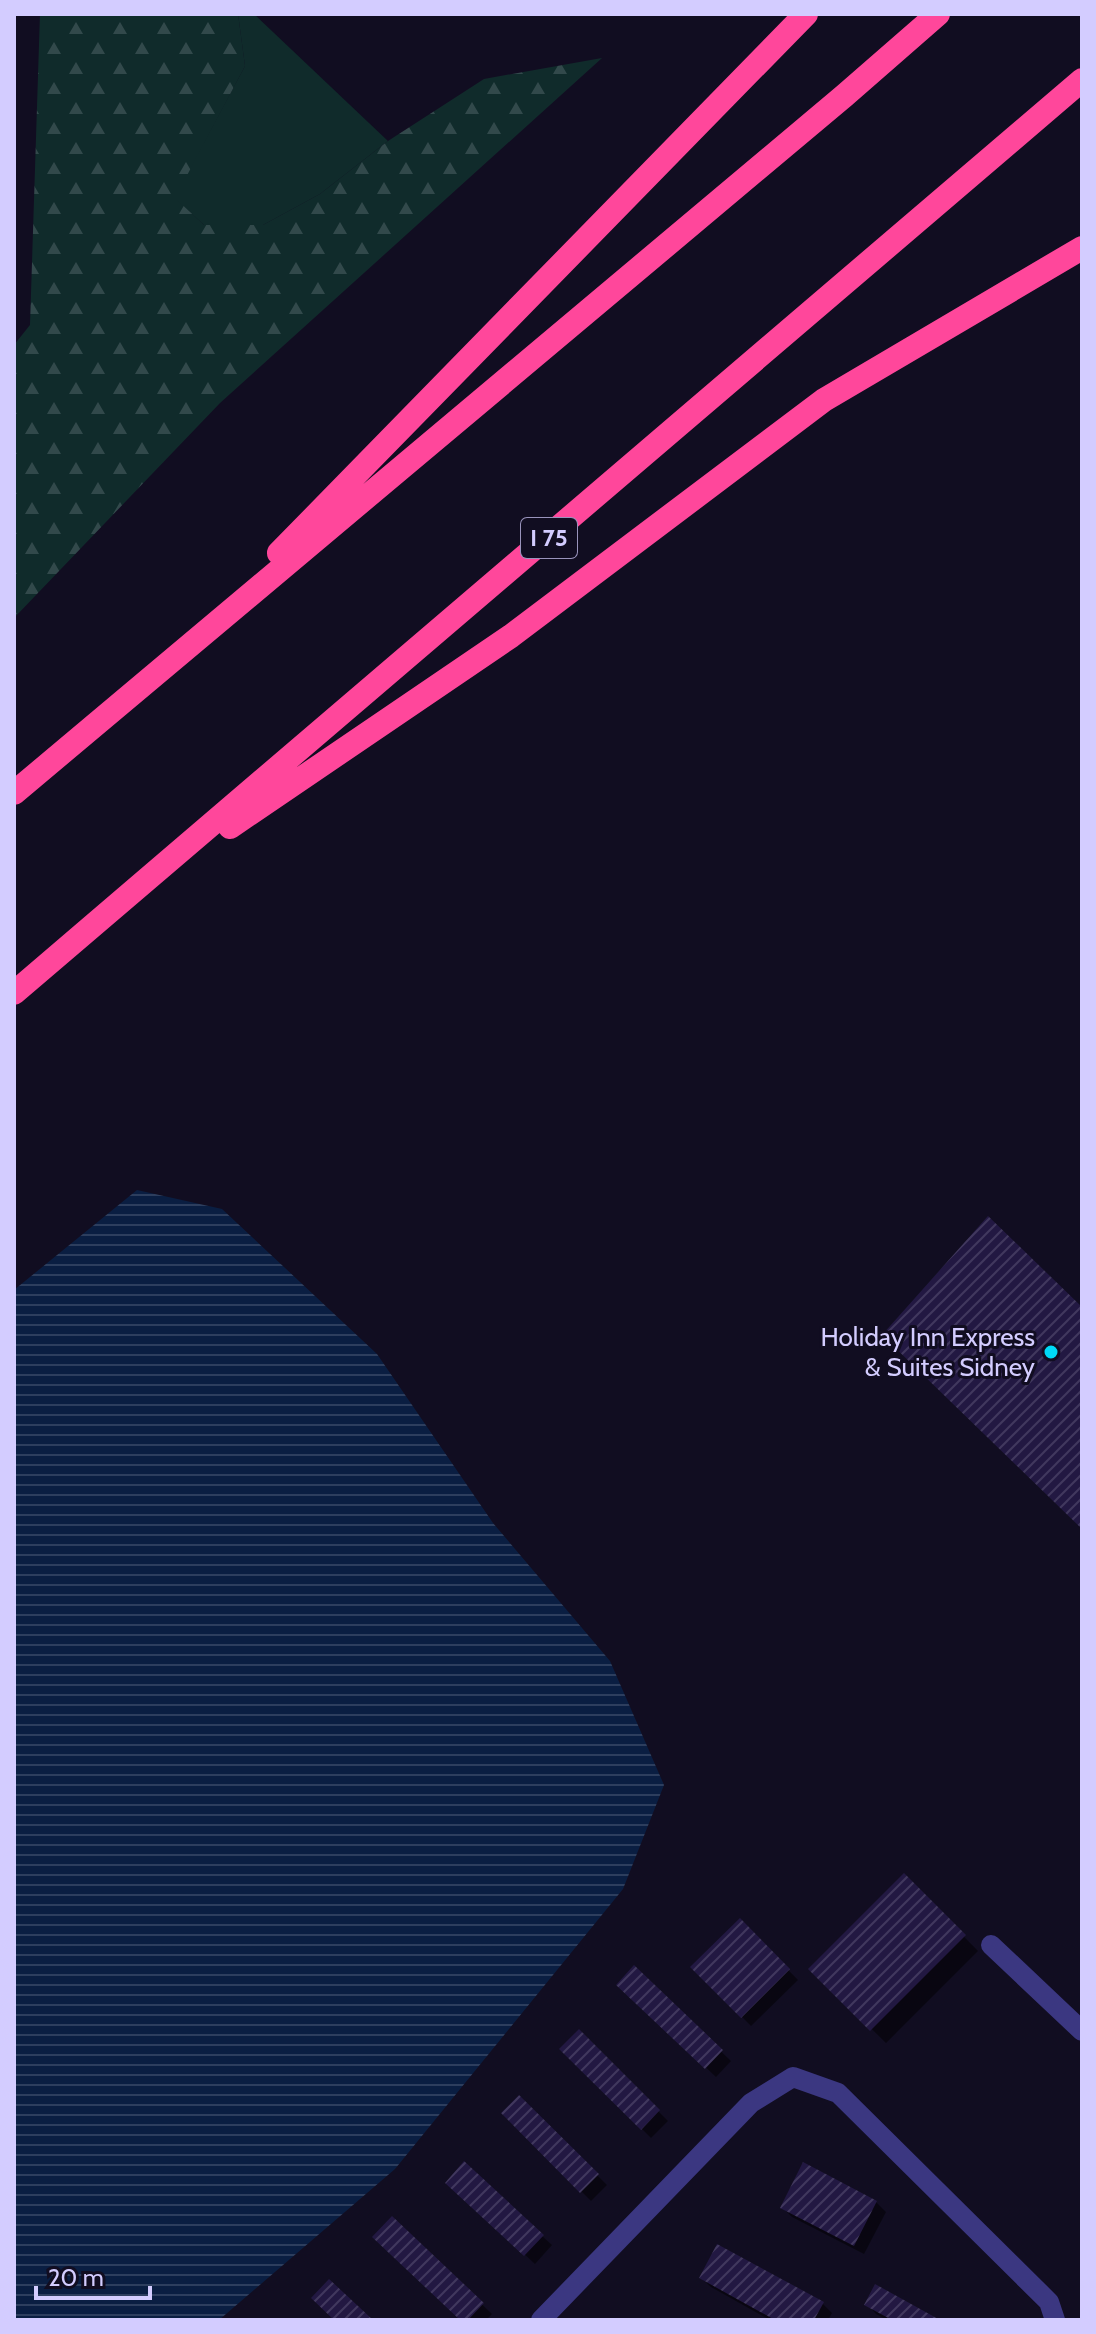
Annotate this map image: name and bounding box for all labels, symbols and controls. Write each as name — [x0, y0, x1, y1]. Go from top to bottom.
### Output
road number: I 75 — [521, 518, 577, 558]
place label: Holiday Inn Express & Suites Sidney — [820, 1321, 1035, 1383]
marker: Holiday Inn Express & Suites Sidney — [1042, 1343, 1060, 1361]
scale bar — [36, 2250, 150, 2300]
text: 20 m — [48, 2263, 104, 2292]

